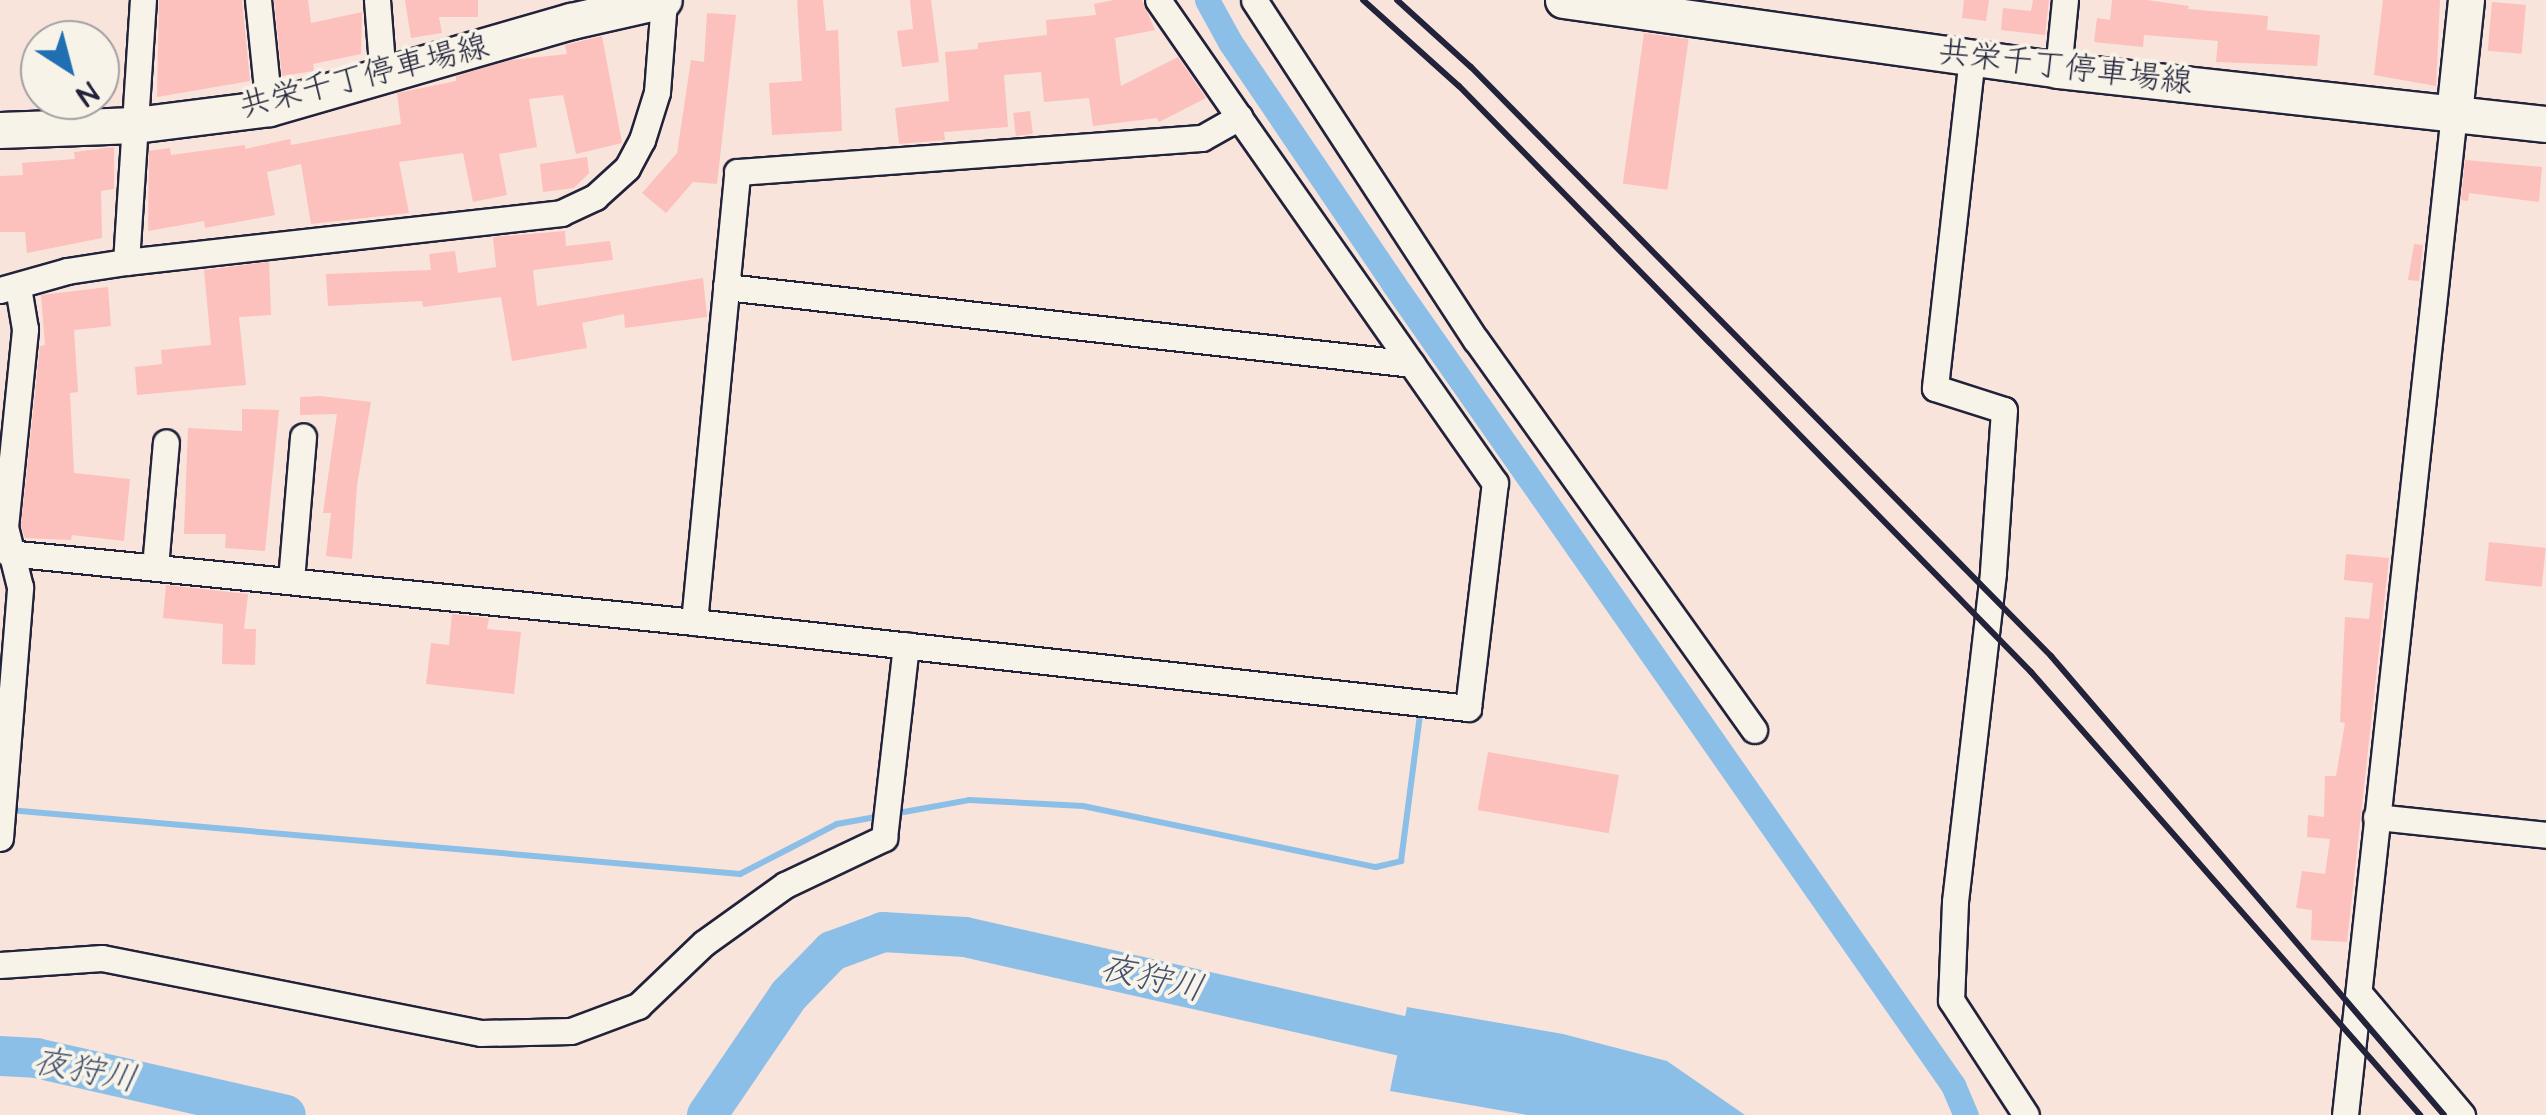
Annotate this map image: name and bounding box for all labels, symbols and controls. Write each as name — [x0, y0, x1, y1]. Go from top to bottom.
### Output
north arrow — [20, 20, 120, 120]
street label: 共栄千丁停車場線 — [235, 27, 493, 127]
street label: 共栄千丁停車場線 — [1936, 33, 2194, 103]
text: N — [68, 72, 105, 114]
water label: 夜狩川 — [1096, 947, 1208, 1011]
water label: 夜狩川 — [29, 1040, 141, 1102]

